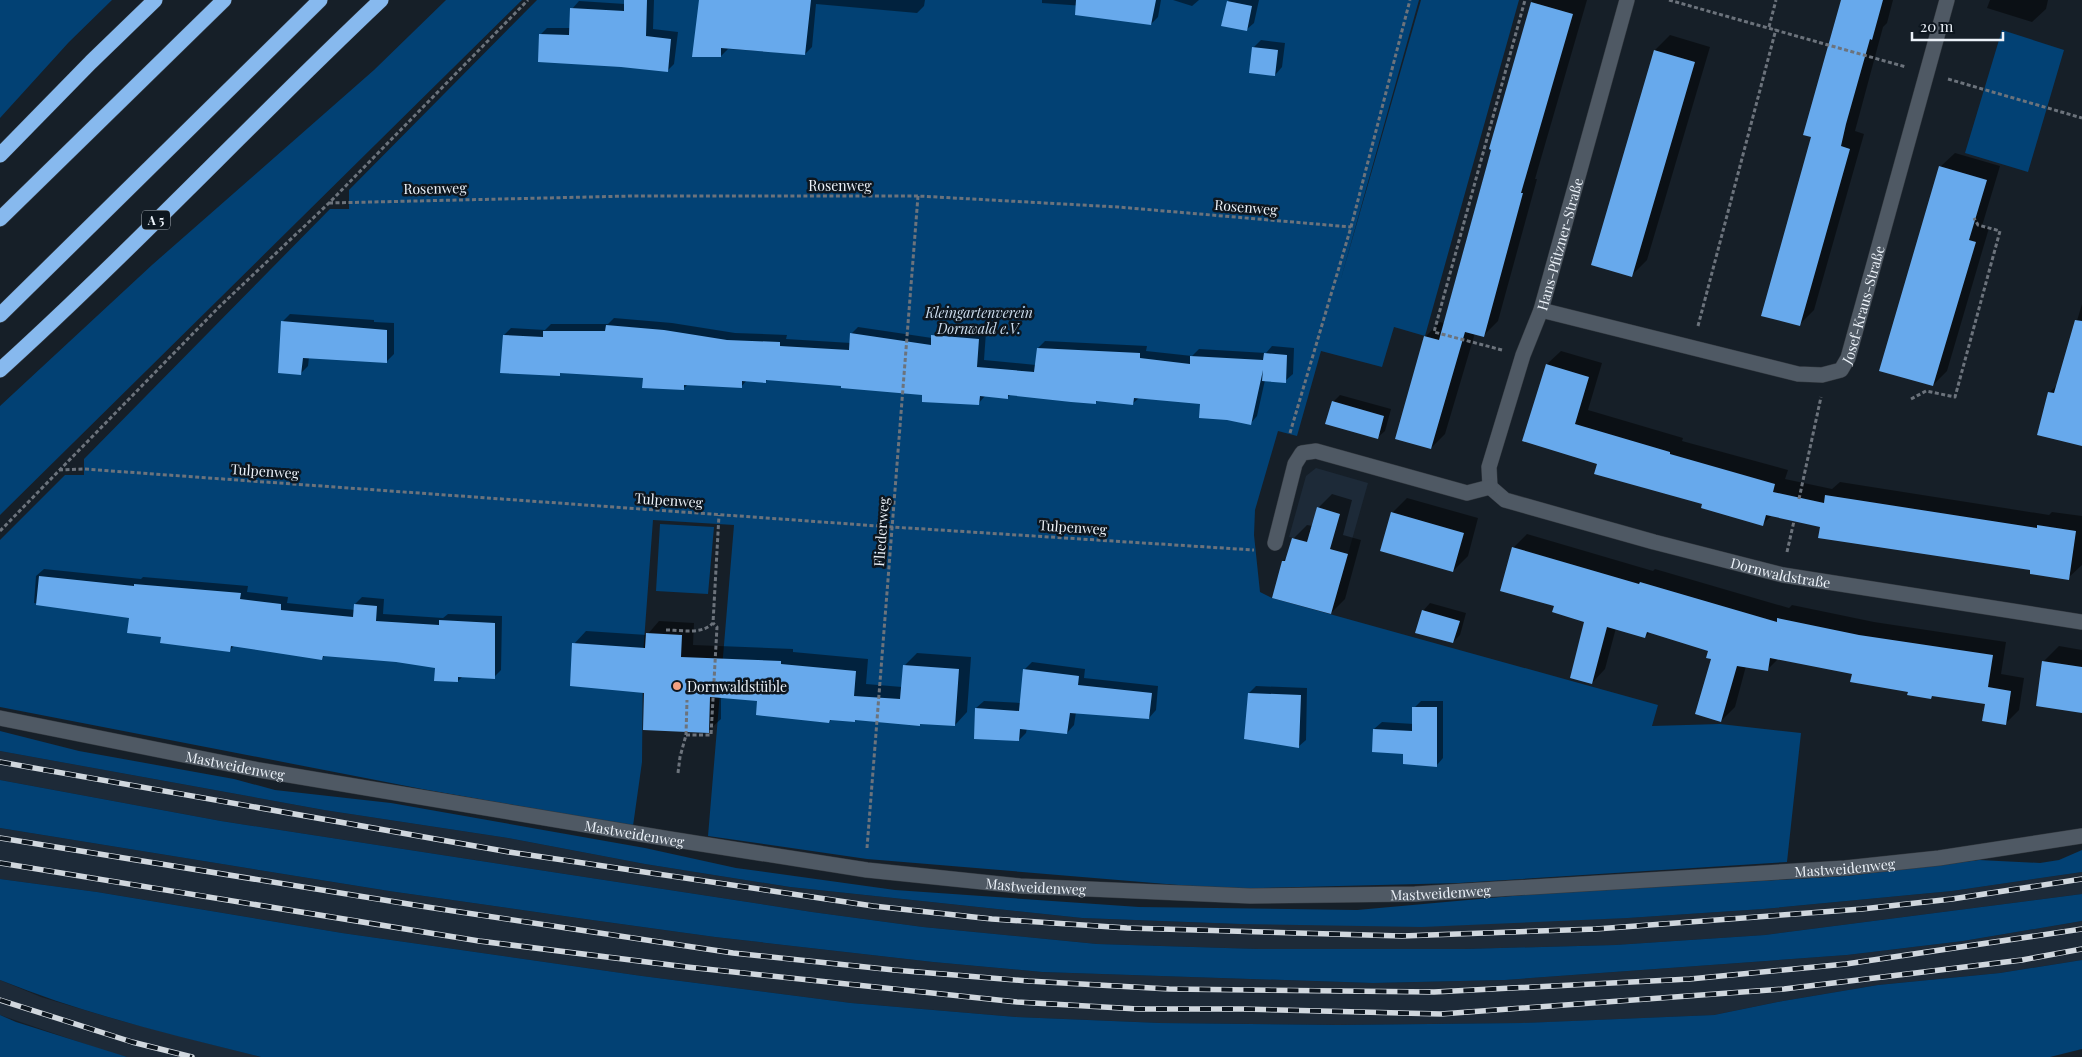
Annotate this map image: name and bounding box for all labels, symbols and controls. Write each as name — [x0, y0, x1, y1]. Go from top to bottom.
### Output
scale bar — [1912, 10, 2003, 42]
text: 20 m — [1920, 16, 1954, 36]
street label: Rosenweg — [808, 176, 872, 195]
street label: Hans-Pfitzner-Straße — [1532, 176, 1587, 312]
street label: Rosenweg — [403, 178, 467, 198]
street label: Rosenweg — [1214, 195, 1279, 219]
road number: A 5 — [142, 210, 170, 230]
street label: Josef-Kraus-Straße — [1837, 243, 1888, 368]
park label: Kleingartenverein Dornwald e.V. — [924, 303, 1033, 338]
street label: Tulpenweg — [230, 459, 300, 483]
street label: Tulpenweg — [634, 488, 704, 512]
street label: Fliederweg — [869, 496, 893, 567]
street label: Tulpenweg — [1038, 515, 1108, 539]
street label: Dornwaldstraße — [1729, 552, 1832, 592]
place label: Dornwaldstüble — [687, 677, 787, 696]
marker: Dornwaldstüble — [671, 680, 683, 692]
street label: Mastweidenweg — [184, 746, 287, 784]
street label: Mastweidenweg — [583, 815, 686, 851]
street label: Mastweidenweg — [1794, 853, 1897, 881]
street label: Mastweidenweg — [985, 873, 1087, 898]
street label: Mastweidenweg — [1390, 880, 1492, 904]

